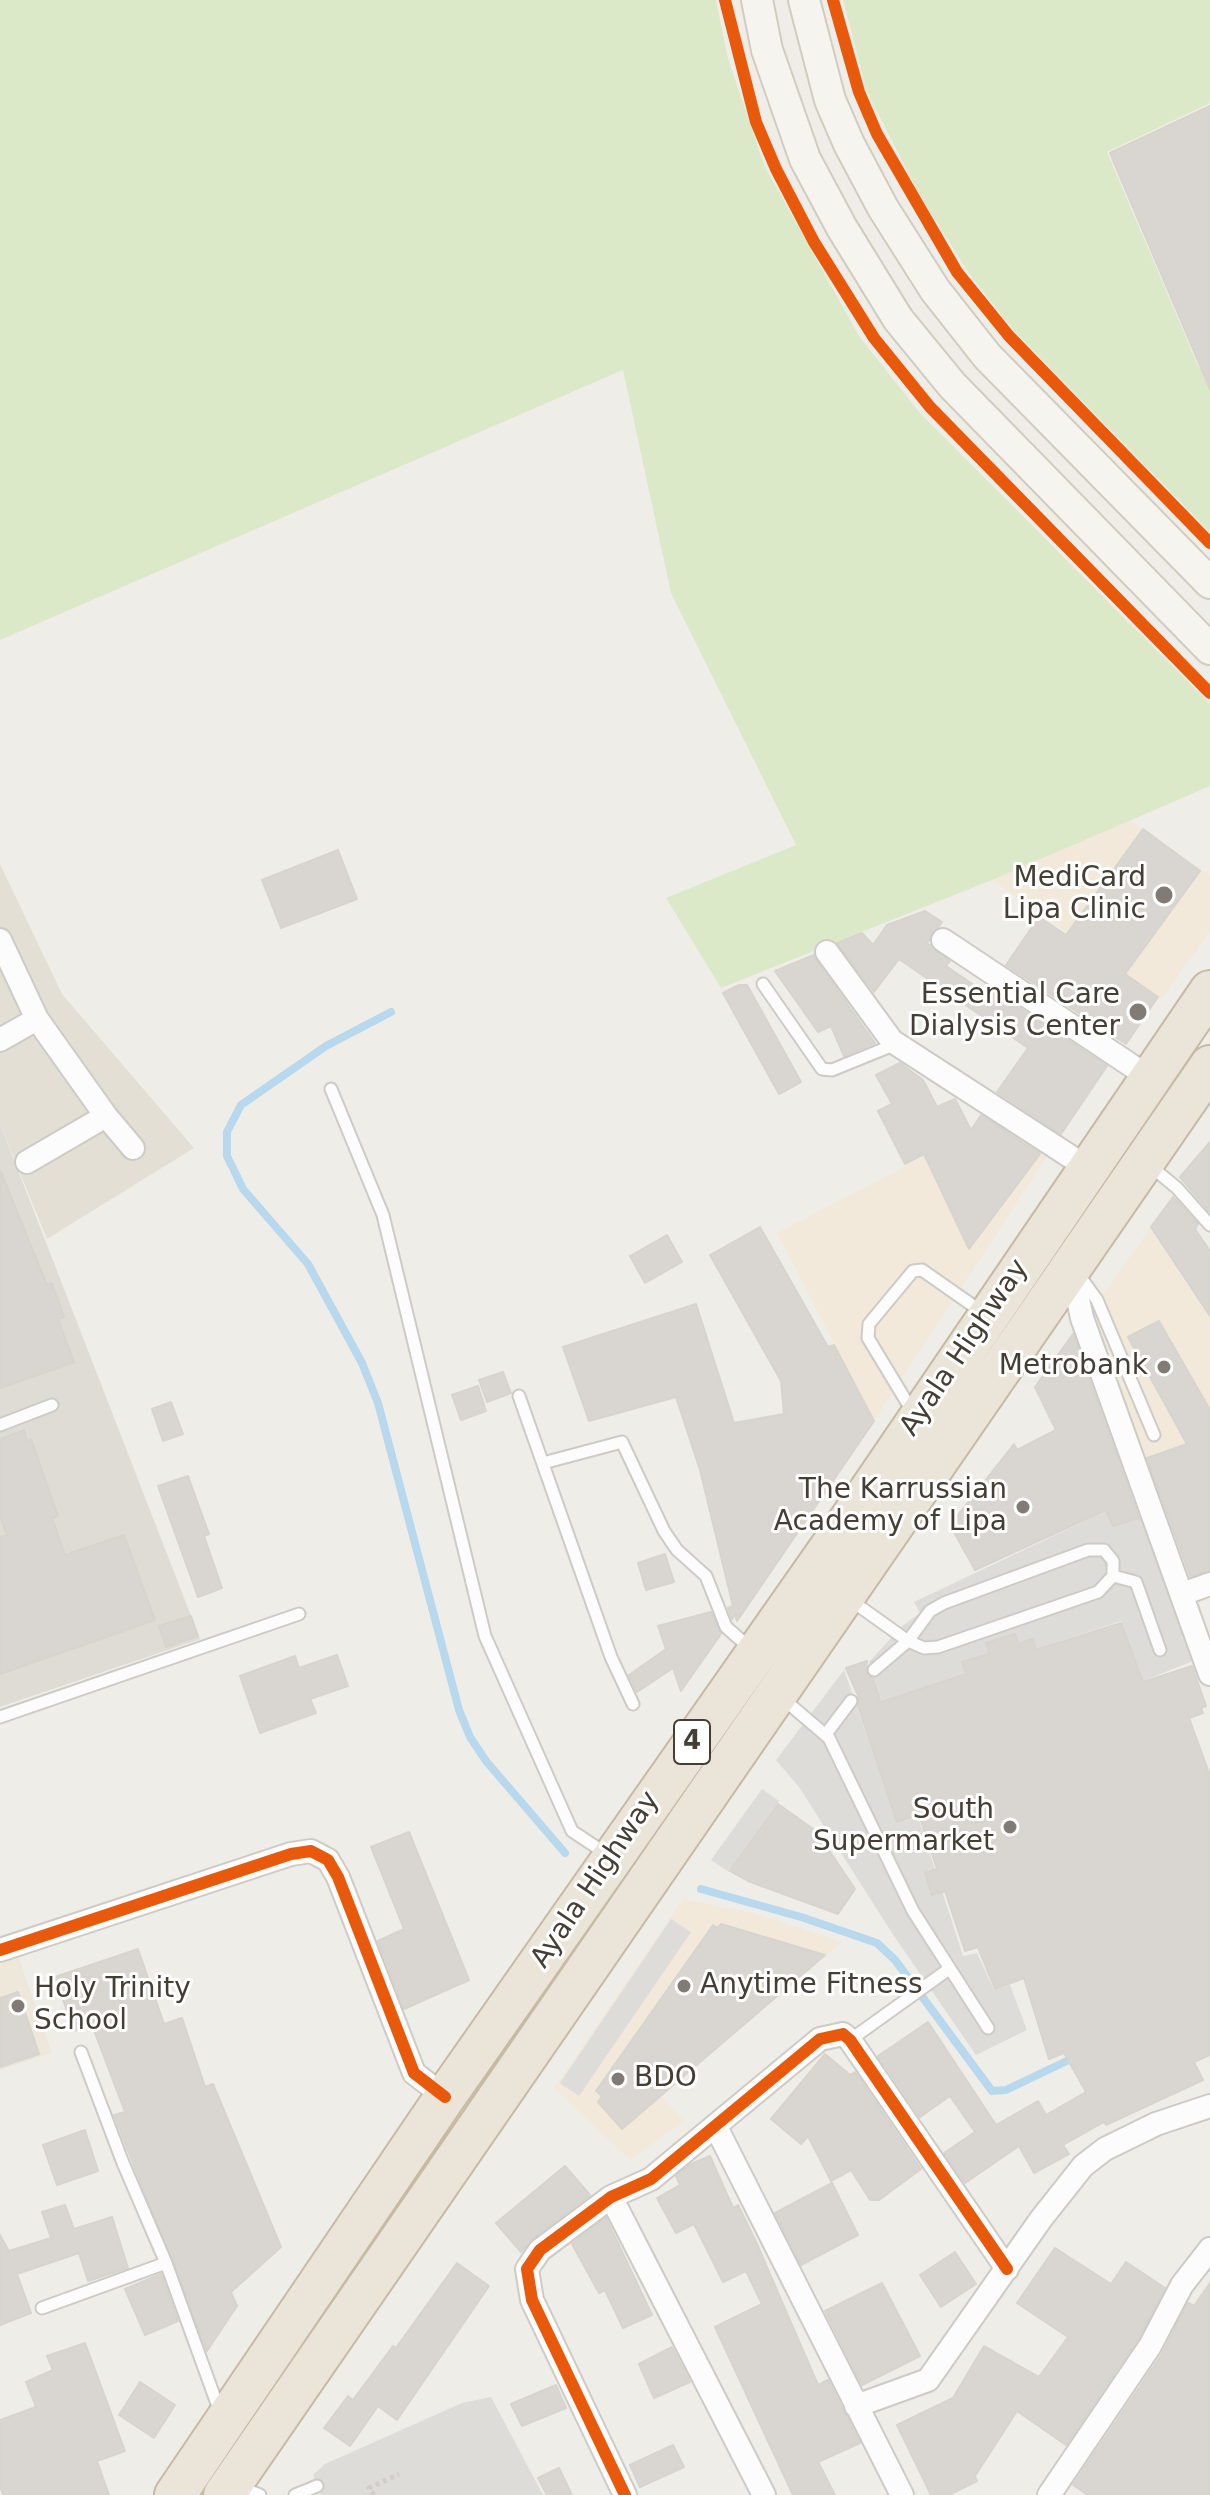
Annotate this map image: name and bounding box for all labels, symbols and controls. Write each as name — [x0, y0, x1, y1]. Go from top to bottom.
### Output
place label: MediCard Lipa Clinic — [1003, 862, 1146, 928]
marker: MediCard Lipa Clinic — [1153, 884, 1175, 906]
place label: Essential Care Dialysis Center — [909, 979, 1120, 1045]
marker: Essential Care Dialysis Center — [1127, 1001, 1149, 1023]
street label: Ayala Highway — [894, 1253, 1036, 1443]
place label: Metrobank — [999, 1350, 1148, 1384]
marker: Metrobank — [1155, 1358, 1173, 1376]
place label: The Karrussian Academy of Lipa — [774, 1474, 1007, 1540]
marker: The Karrussian Academy of Lipa — [1014, 1498, 1032, 1516]
road number: 4 — [674, 1720, 710, 1764]
street label: Ayala Highway — [525, 1785, 667, 1975]
place label: South Supermarket — [813, 1794, 994, 1860]
marker: South Supermarket — [1001, 1818, 1019, 1836]
place label: Anytime Fitness — [700, 1969, 923, 2003]
place label: Holy Trinity School — [34, 1973, 191, 2039]
marker: Anytime Fitness — [675, 1977, 693, 1995]
marker: Holy Trinity School — [9, 1997, 27, 2015]
place label: BDO — [634, 2062, 697, 2096]
marker: BDO — [609, 2070, 627, 2088]

